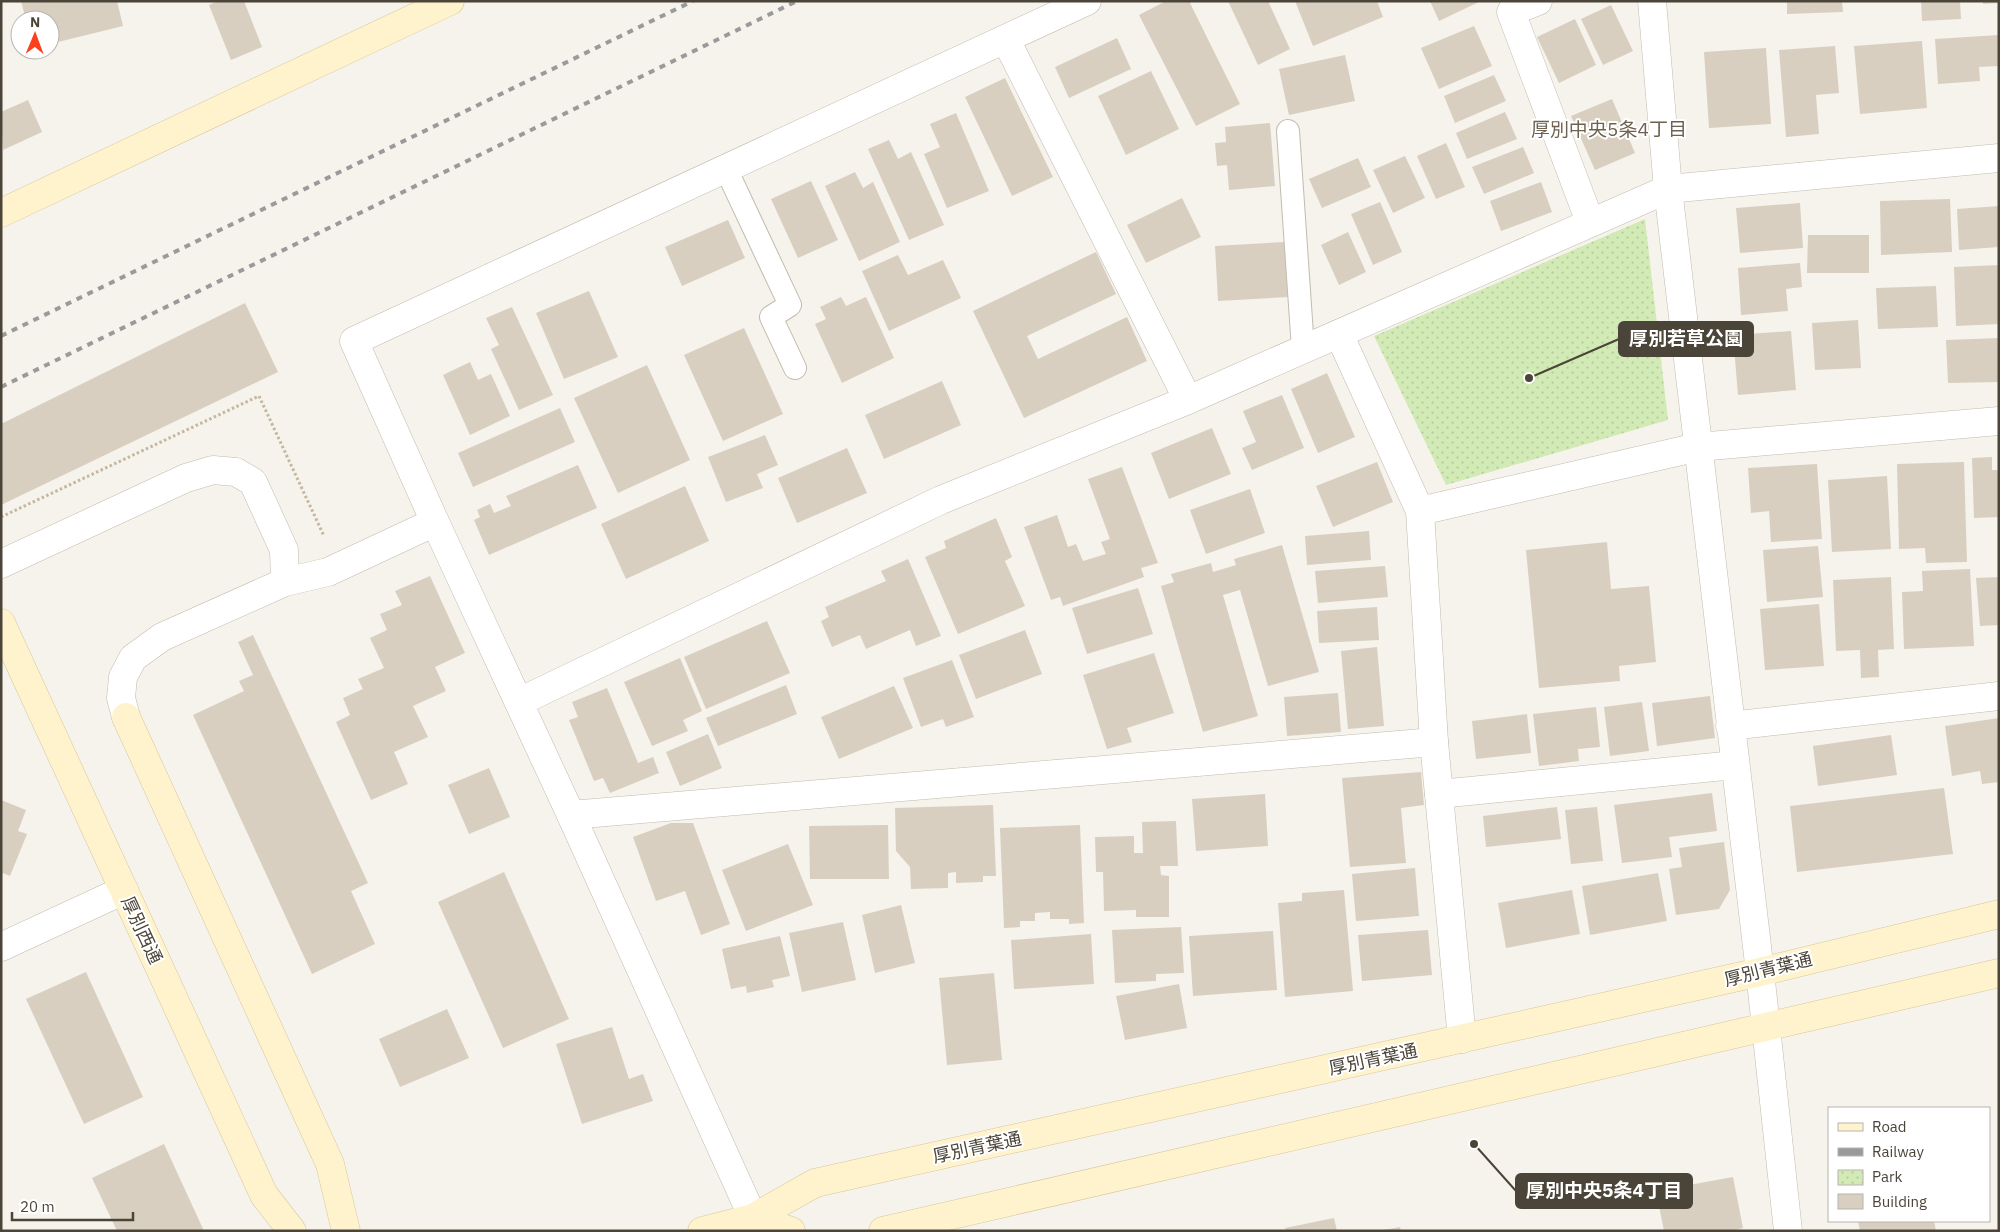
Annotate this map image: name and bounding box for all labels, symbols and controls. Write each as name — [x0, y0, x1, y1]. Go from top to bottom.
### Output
north arrow — [10, 10, 60, 60]
text: N — [30, 13, 40, 31]
district label: 厚別中央5条4丁目 — [1531, 117, 1687, 141]
callout: 厚別若草公園 — [1619, 322, 1753, 356]
text: 厚別若草公園 — [1629, 326, 1743, 350]
street label: 厚別西通 — [116, 893, 168, 967]
street label: 厚別青葉通 — [1722, 947, 1814, 991]
street label: 厚別青葉通 — [1327, 1038, 1419, 1080]
legend — [1828, 1107, 1990, 1222]
text: Road — [1872, 1117, 1907, 1136]
street label: 厚別青葉通 — [931, 1126, 1023, 1168]
text: Railway — [1872, 1142, 1925, 1161]
text: Park — [1872, 1167, 1902, 1186]
callout: 厚別中央5条4丁目 — [1516, 1174, 1692, 1208]
text: 厚別中央5条4丁目 — [1526, 1178, 1682, 1202]
scale bar — [12, 1190, 134, 1222]
text: Building — [1872, 1192, 1927, 1211]
text: 20 m — [20, 1197, 55, 1216]

